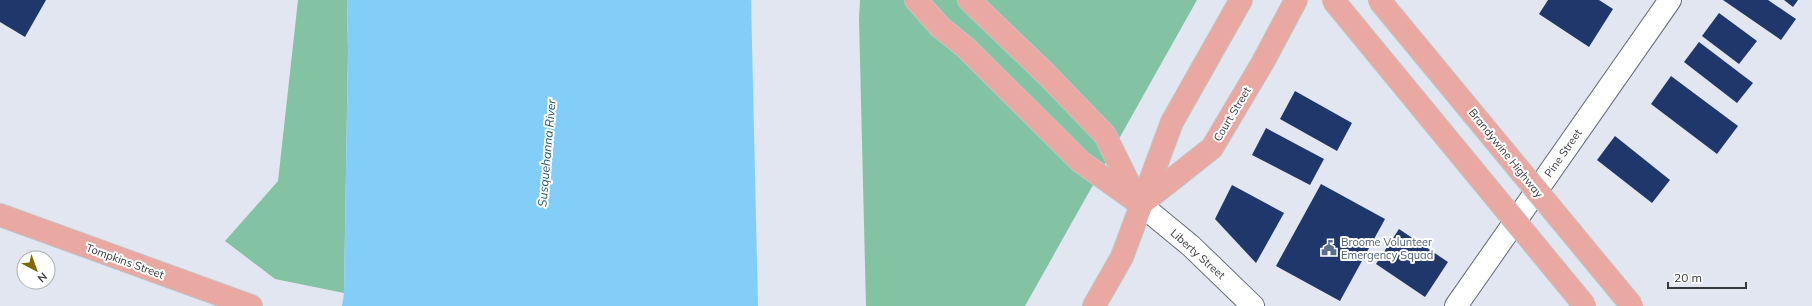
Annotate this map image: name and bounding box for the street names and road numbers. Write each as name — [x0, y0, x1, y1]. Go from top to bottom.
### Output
street label: Court Street — [1210, 84, 1254, 144]
street label: Brandywine Highway — [1466, 106, 1546, 200]
street label: Pine Street — [1541, 126, 1585, 180]
street label: Liberty Street — [1168, 226, 1228, 282]
street label: Tompkins Street — [84, 240, 166, 282]

